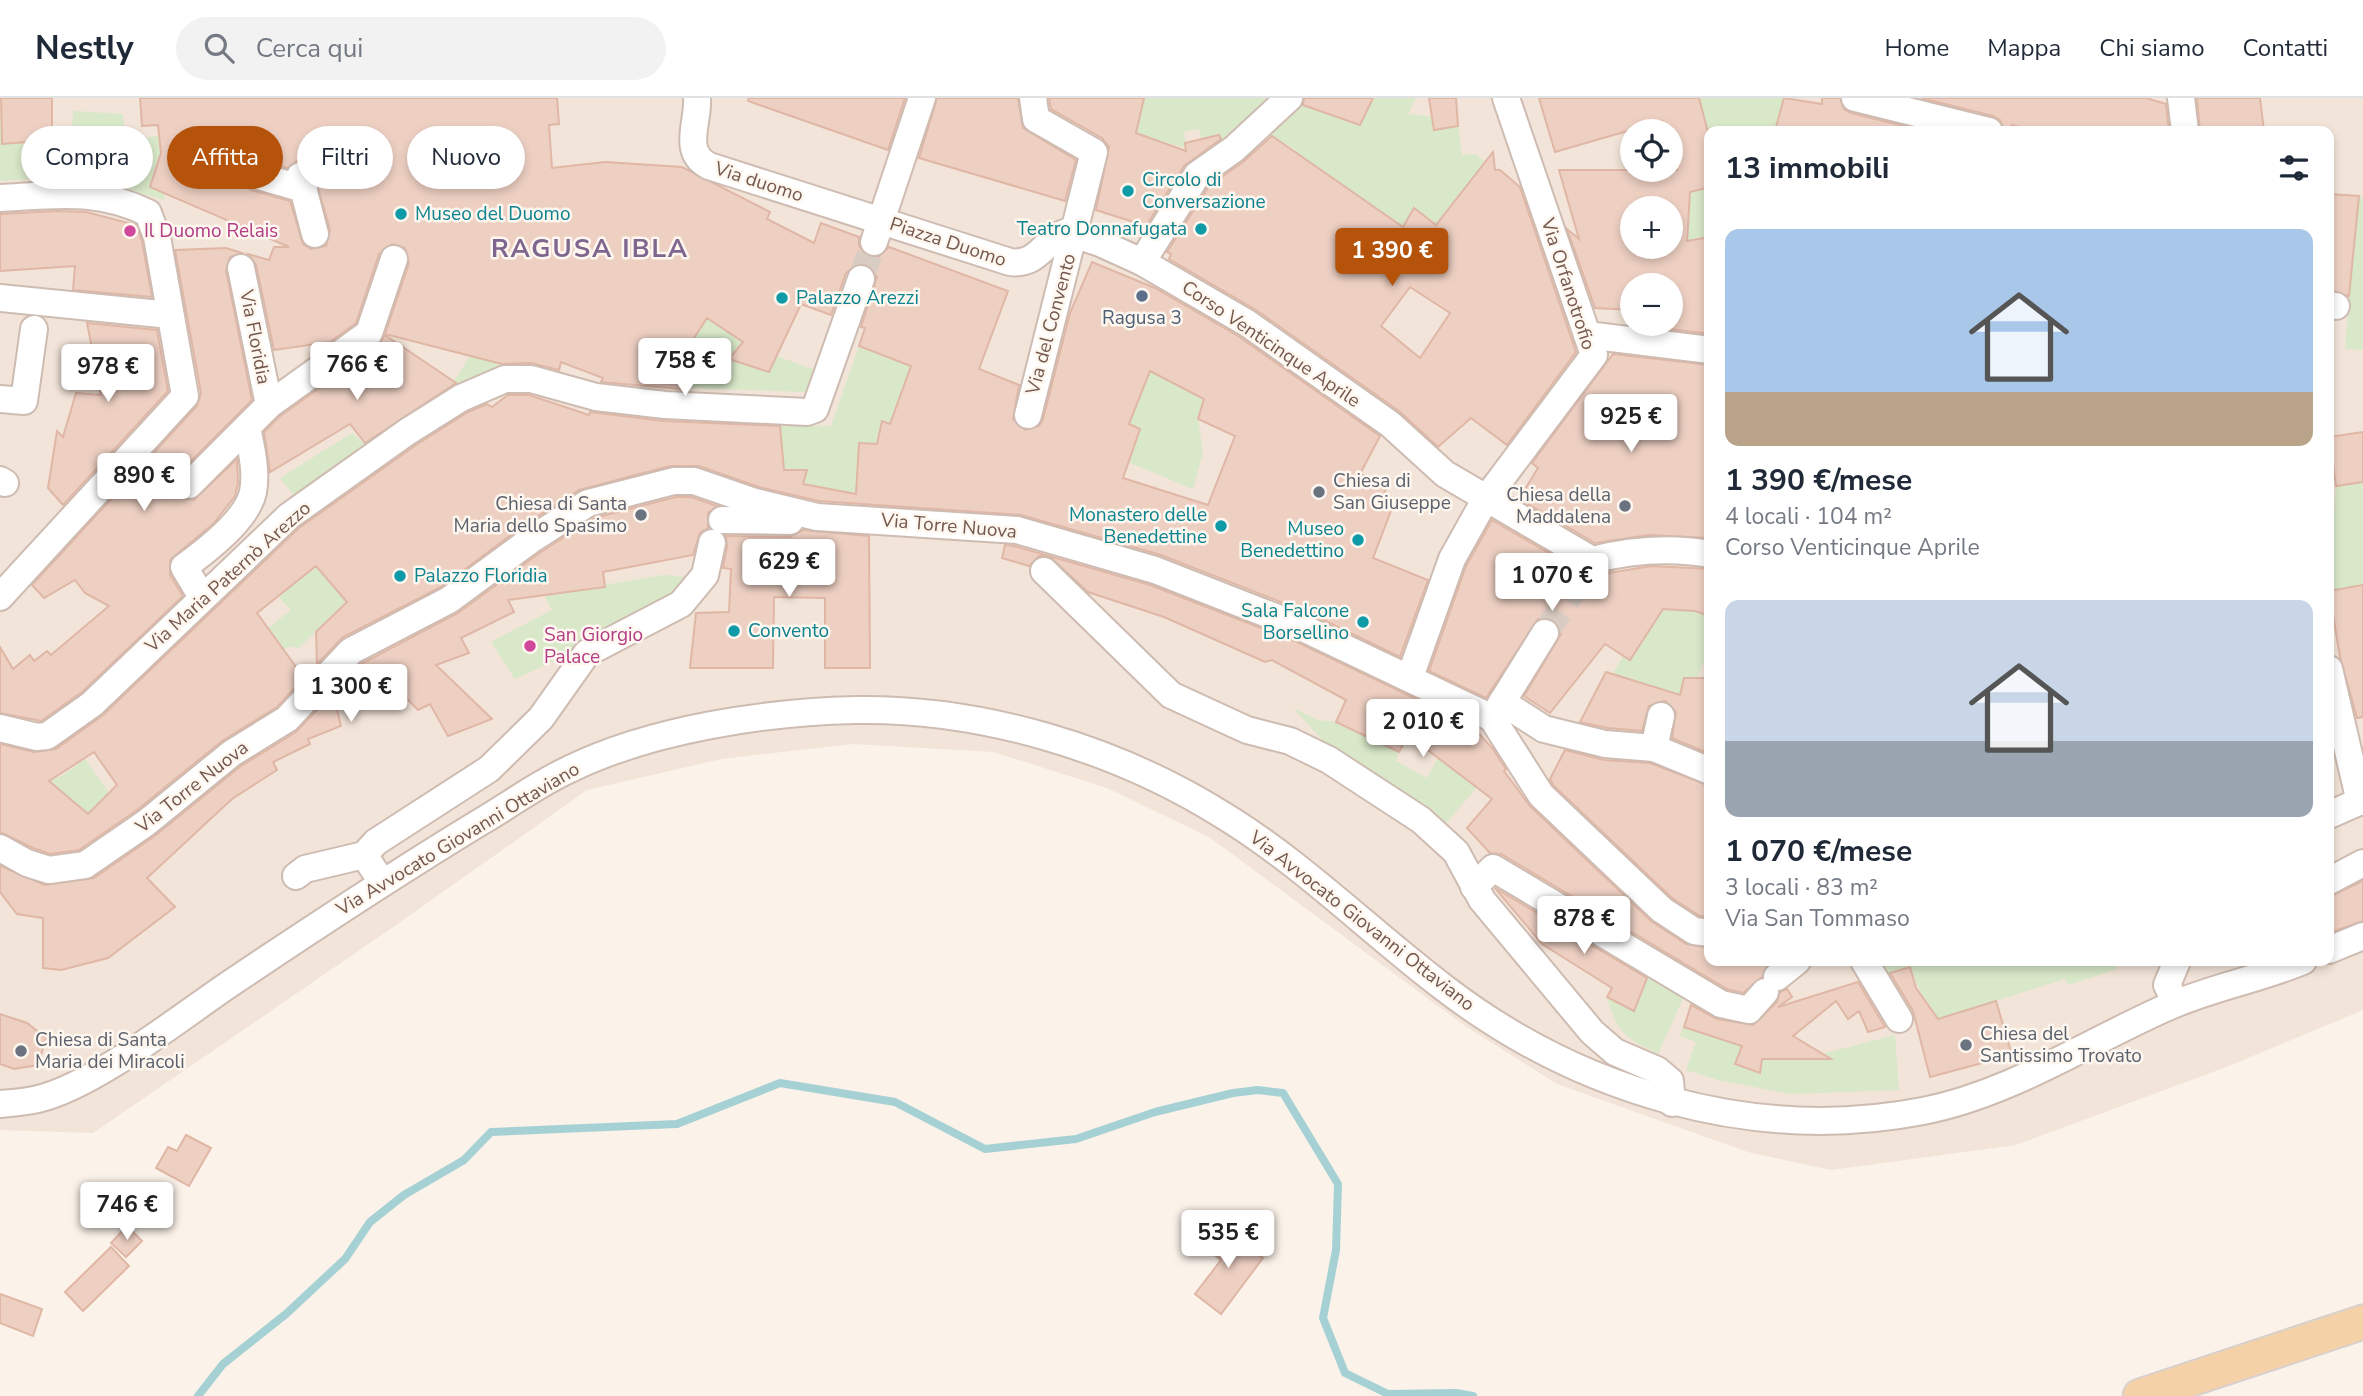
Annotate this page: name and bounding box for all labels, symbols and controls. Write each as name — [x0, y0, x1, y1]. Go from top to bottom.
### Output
search box — [176, 17, 666, 80]
text: Nestly — [35, 26, 134, 71]
icon: search — [200, 29, 238, 67]
text: Cerca qui — [256, 31, 363, 66]
text: Home — [1884, 32, 1949, 64]
text: Mappa — [1987, 32, 2061, 64]
text: Chi siamo — [2099, 32, 2205, 64]
text: Contatti — [2243, 32, 2328, 64]
map controls — [1620, 119, 1683, 336]
button: locate — [1620, 119, 1683, 182]
chip: Compra — [21, 126, 153, 189]
chip: Affitta — [167, 126, 283, 189]
chip: Filtri — [297, 126, 393, 189]
chip: Nuovo — [407, 126, 525, 189]
text: 13 immobili — [1725, 148, 1890, 189]
icon: filters — [2275, 149, 2313, 187]
street label: Via duomo — [710, 155, 807, 209]
place label: Circolo di Conversazione — [1142, 167, 1266, 215]
marker: Circolo di Conversazione — [1120, 183, 1136, 199]
button: + — [1620, 196, 1683, 259]
place label: Museo del Duomo — [415, 201, 570, 227]
marker: Museo del Duomo — [393, 206, 409, 222]
street label: Piazza Duomo — [886, 211, 1010, 273]
street label: Via Orfanotrofio — [1534, 214, 1602, 353]
place label: Teatro Donnafugata — [1017, 216, 1187, 242]
place label: Il Duomo Relais — [144, 218, 278, 244]
marker: Teatro Donnafugata — [1193, 221, 1209, 237]
marker: Il Duomo Relais — [122, 223, 138, 239]
pin: 1 390 € — [1327, 228, 1457, 288]
district label: RAGUSA IBLA — [491, 231, 689, 266]
text: 1 390 € — [1351, 235, 1433, 266]
street label: Via del Convento — [1019, 251, 1082, 398]
button: − — [1620, 273, 1683, 336]
street label: Corso Venticinque Aprile — [1177, 274, 1365, 414]
icon: home — [1956, 274, 2082, 400]
place label: Palazzo Arezzi — [796, 285, 919, 311]
street label: Via Floridia — [233, 287, 277, 386]
marker: Ragusa 3 — [1134, 288, 1150, 304]
marker: Palazzo Arezzi — [774, 290, 790, 306]
place label: Ragusa 3 — [1102, 305, 1182, 331]
pin: 758 € — [636, 338, 734, 398]
pin: 766 € — [308, 342, 406, 402]
pin: 978 € — [59, 344, 157, 404]
text: 758 € — [654, 345, 716, 376]
text: 766 € — [326, 349, 388, 380]
text: 978 € — [77, 351, 139, 382]
pin: 925 € — [1582, 394, 1680, 454]
text: 925 € — [1600, 401, 1662, 432]
pin: 890 € — [95, 454, 193, 513]
text: 890 € — [113, 460, 175, 491]
text: 1 390 €/mese — [1725, 460, 1912, 501]
place label: Chiesa di San Giuseppe — [1333, 468, 1451, 516]
place label: Chiesa della Maddalena — [1506, 482, 1611, 530]
marker: Chiesa di San Giuseppe — [1311, 484, 1327, 500]
place label: Chiesa di Santa Maria dello Spasimo — [454, 491, 627, 539]
street label: Via Maria Paternò Arezzo — [139, 495, 317, 659]
marker: Chiesa della Maddalena — [1617, 498, 1633, 514]
text: 4 locali · 104 m² — [1725, 501, 1892, 532]
place label: Monastero delle Benedettine — [1069, 502, 1207, 550]
marker: Chiesa di Santa Maria dello Spasimo — [633, 507, 649, 523]
street label: Via Torre Nuova — [879, 507, 1018, 545]
place label: Museo Benedettino — [1240, 516, 1344, 564]
marker: Monastero delle Benedettine — [1213, 518, 1229, 534]
marker: Museo Benedettino — [1350, 532, 1366, 548]
text: Corso Venticinque Aprile — [1725, 532, 1980, 563]
pin: 629 € — [740, 540, 838, 599]
text: 629 € — [758, 546, 820, 577]
pin: 1 070 € — [1487, 554, 1617, 613]
text: 1 070 € — [1511, 560, 1593, 591]
place label: Palazzo Floridia — [414, 563, 547, 589]
marker: Palazzo Floridia — [392, 568, 408, 584]
place label: Sala Falcone Borsellino — [1241, 598, 1349, 646]
marker: Sala Falcone Borsellino — [1355, 614, 1371, 630]
place label: Convento — [748, 618, 829, 644]
place label: San Giorgio Palace — [544, 622, 643, 670]
marker: Convento — [726, 623, 742, 639]
marker: San Giorgio Palace — [522, 638, 538, 654]
icon: home — [1956, 645, 2082, 771]
pin: 1 300 € — [286, 664, 416, 724]
text: 1 300 € — [310, 671, 392, 702]
pin: 2 010 € — [1358, 700, 1488, 759]
text: 2 010 € — [1382, 706, 1464, 737]
street label: Via Torre Nuova — [130, 735, 254, 840]
street label: Via Avvocato Giovanni Ottaviano — [331, 756, 584, 923]
street label: Via Avvocato Giovanni Ottaviano — [1243, 824, 1480, 1017]
text: 1 070 €/mese — [1725, 831, 1912, 872]
text: 3 locali · 83 m² — [1725, 872, 1878, 903]
pin: 878 € — [1535, 896, 1633, 956]
text: 878 € — [1553, 903, 1615, 934]
text: Via San Tommaso — [1725, 903, 1910, 934]
place label: Chiesa del Santissimo Trovato — [1980, 1021, 2142, 1069]
place label: Chiesa di Santa Maria dei Miracoli — [35, 1027, 185, 1075]
marker: Chiesa del Santissimo Trovato — [1958, 1037, 1974, 1053]
marker: Chiesa di Santa Maria dei Miracoli — [13, 1043, 29, 1059]
pin: 746 € — [78, 1182, 176, 1242]
text: 746 € — [96, 1189, 158, 1220]
pin: 535 € — [1179, 1210, 1277, 1270]
text: 535 € — [1197, 1217, 1259, 1248]

